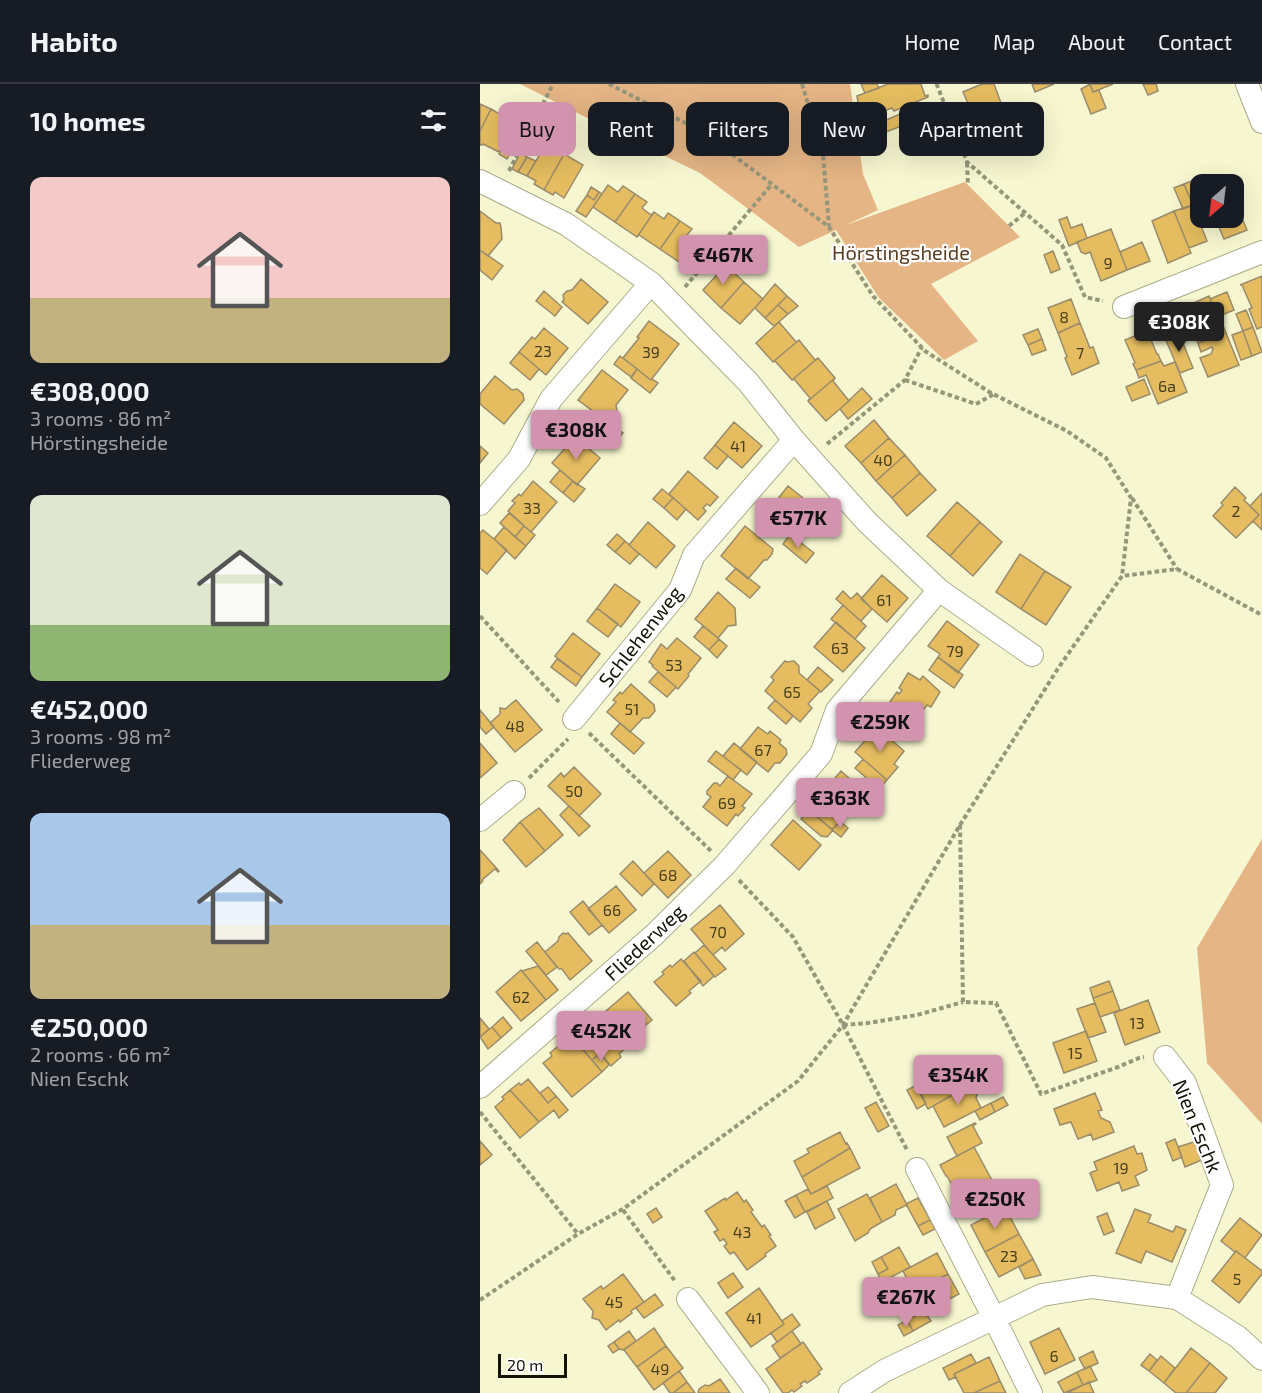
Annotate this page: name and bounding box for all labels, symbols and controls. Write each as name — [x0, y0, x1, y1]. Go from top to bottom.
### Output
text: Habito — [30, 24, 118, 58]
text: Home — [904, 29, 960, 54]
text: Map — [993, 29, 1035, 54]
text: About — [1068, 29, 1125, 54]
text: Contact — [1158, 29, 1232, 54]
chip: Buy — [498, 102, 576, 156]
chip: Rent — [588, 102, 674, 156]
chip: Filters — [686, 102, 789, 156]
chip: New — [801, 102, 887, 156]
chip: Apartment — [899, 102, 1044, 156]
icon: filters — [417, 104, 450, 137]
text: 10 homes — [30, 105, 146, 136]
north arrow — [1190, 174, 1244, 228]
map controls — [1190, 174, 1244, 228]
icon: home — [186, 216, 294, 324]
pin: €467K — [681, 235, 765, 286]
park label: Hörstingsheide — [832, 240, 970, 264]
text: €467K — [693, 242, 753, 266]
house number: 9 — [1103, 253, 1113, 272]
pin: €308K — [1137, 302, 1221, 353]
house number: 8 — [1059, 307, 1069, 326]
text: €308K — [1148, 309, 1210, 333]
house number: 23 — [534, 341, 552, 360]
house number: 39 — [642, 342, 660, 361]
house number: 7 — [1076, 343, 1084, 362]
text: €308,000 — [30, 375, 150, 406]
house number: 6a — [1158, 376, 1176, 395]
text: 3 rooms · 86 m² — [30, 406, 171, 430]
pin: €308K — [534, 410, 618, 461]
text: €308K — [545, 417, 607, 441]
text: Hörstingsheide — [30, 430, 168, 454]
house number: 41 — [730, 436, 746, 455]
house number: 40 — [873, 450, 893, 469]
house number: 33 — [523, 498, 541, 517]
pin: €577K — [756, 498, 840, 549]
house number: 2 — [1232, 501, 1241, 520]
text: €577K — [769, 505, 827, 529]
icon: home — [186, 534, 294, 642]
street label: Schlehenweg — [593, 581, 687, 691]
house number: 61 — [876, 590, 892, 609]
house number: 63 — [831, 638, 849, 657]
house number: 79 — [946, 641, 964, 660]
house number: 53 — [665, 655, 683, 674]
house number: 65 — [783, 682, 801, 701]
text: €452,000 — [30, 693, 148, 724]
house number: 51 — [625, 699, 639, 718]
pin: €259K — [838, 702, 922, 753]
text: €259K — [850, 709, 910, 733]
house number: 48 — [505, 716, 525, 735]
text: 3 rooms · 98 m² — [30, 724, 171, 748]
house number: 67 — [754, 740, 772, 759]
text: Fliederweg — [30, 748, 131, 772]
pin: €363K — [798, 778, 882, 829]
house number: 50 — [565, 781, 583, 800]
text: €363K — [810, 785, 870, 809]
house number: 69 — [718, 793, 736, 812]
icon: home — [186, 852, 294, 960]
house number: 68 — [659, 865, 677, 884]
street label: Fliederweg — [599, 899, 689, 985]
house number: 66 — [603, 900, 621, 919]
house number: 70 — [709, 922, 727, 941]
house number: 62 — [512, 987, 530, 1006]
text: €250,000 — [30, 1011, 148, 1042]
pin: €452K — [559, 1011, 643, 1062]
house number: 13 — [1129, 1013, 1145, 1032]
text: €452K — [571, 1018, 631, 1042]
text: 2 rooms · 66 m² — [30, 1042, 171, 1066]
house number: 15 — [1068, 1043, 1082, 1062]
pin: €354K — [916, 1055, 1000, 1106]
text: €354K — [928, 1062, 988, 1086]
text: Nien Eschk — [30, 1066, 129, 1090]
street label: Nien Eschk — [1168, 1076, 1228, 1176]
house number: 19 — [1113, 1158, 1129, 1177]
pin: €250K — [953, 1179, 1037, 1230]
text: €250K — [965, 1186, 1025, 1210]
house number: 43 — [733, 1222, 751, 1241]
house number: 23 — [1000, 1246, 1018, 1265]
house number: 5 — [1233, 1269, 1241, 1288]
pin: €267K — [864, 1277, 948, 1328]
text: €267K — [876, 1284, 936, 1308]
house number: 45 — [605, 1292, 623, 1311]
house number: 41 — [746, 1308, 762, 1327]
house number: 6 — [1049, 1346, 1059, 1365]
scale bar — [498, 1351, 567, 1378]
text: 20 m — [507, 1355, 543, 1374]
house number: 49 — [651, 1359, 670, 1378]

